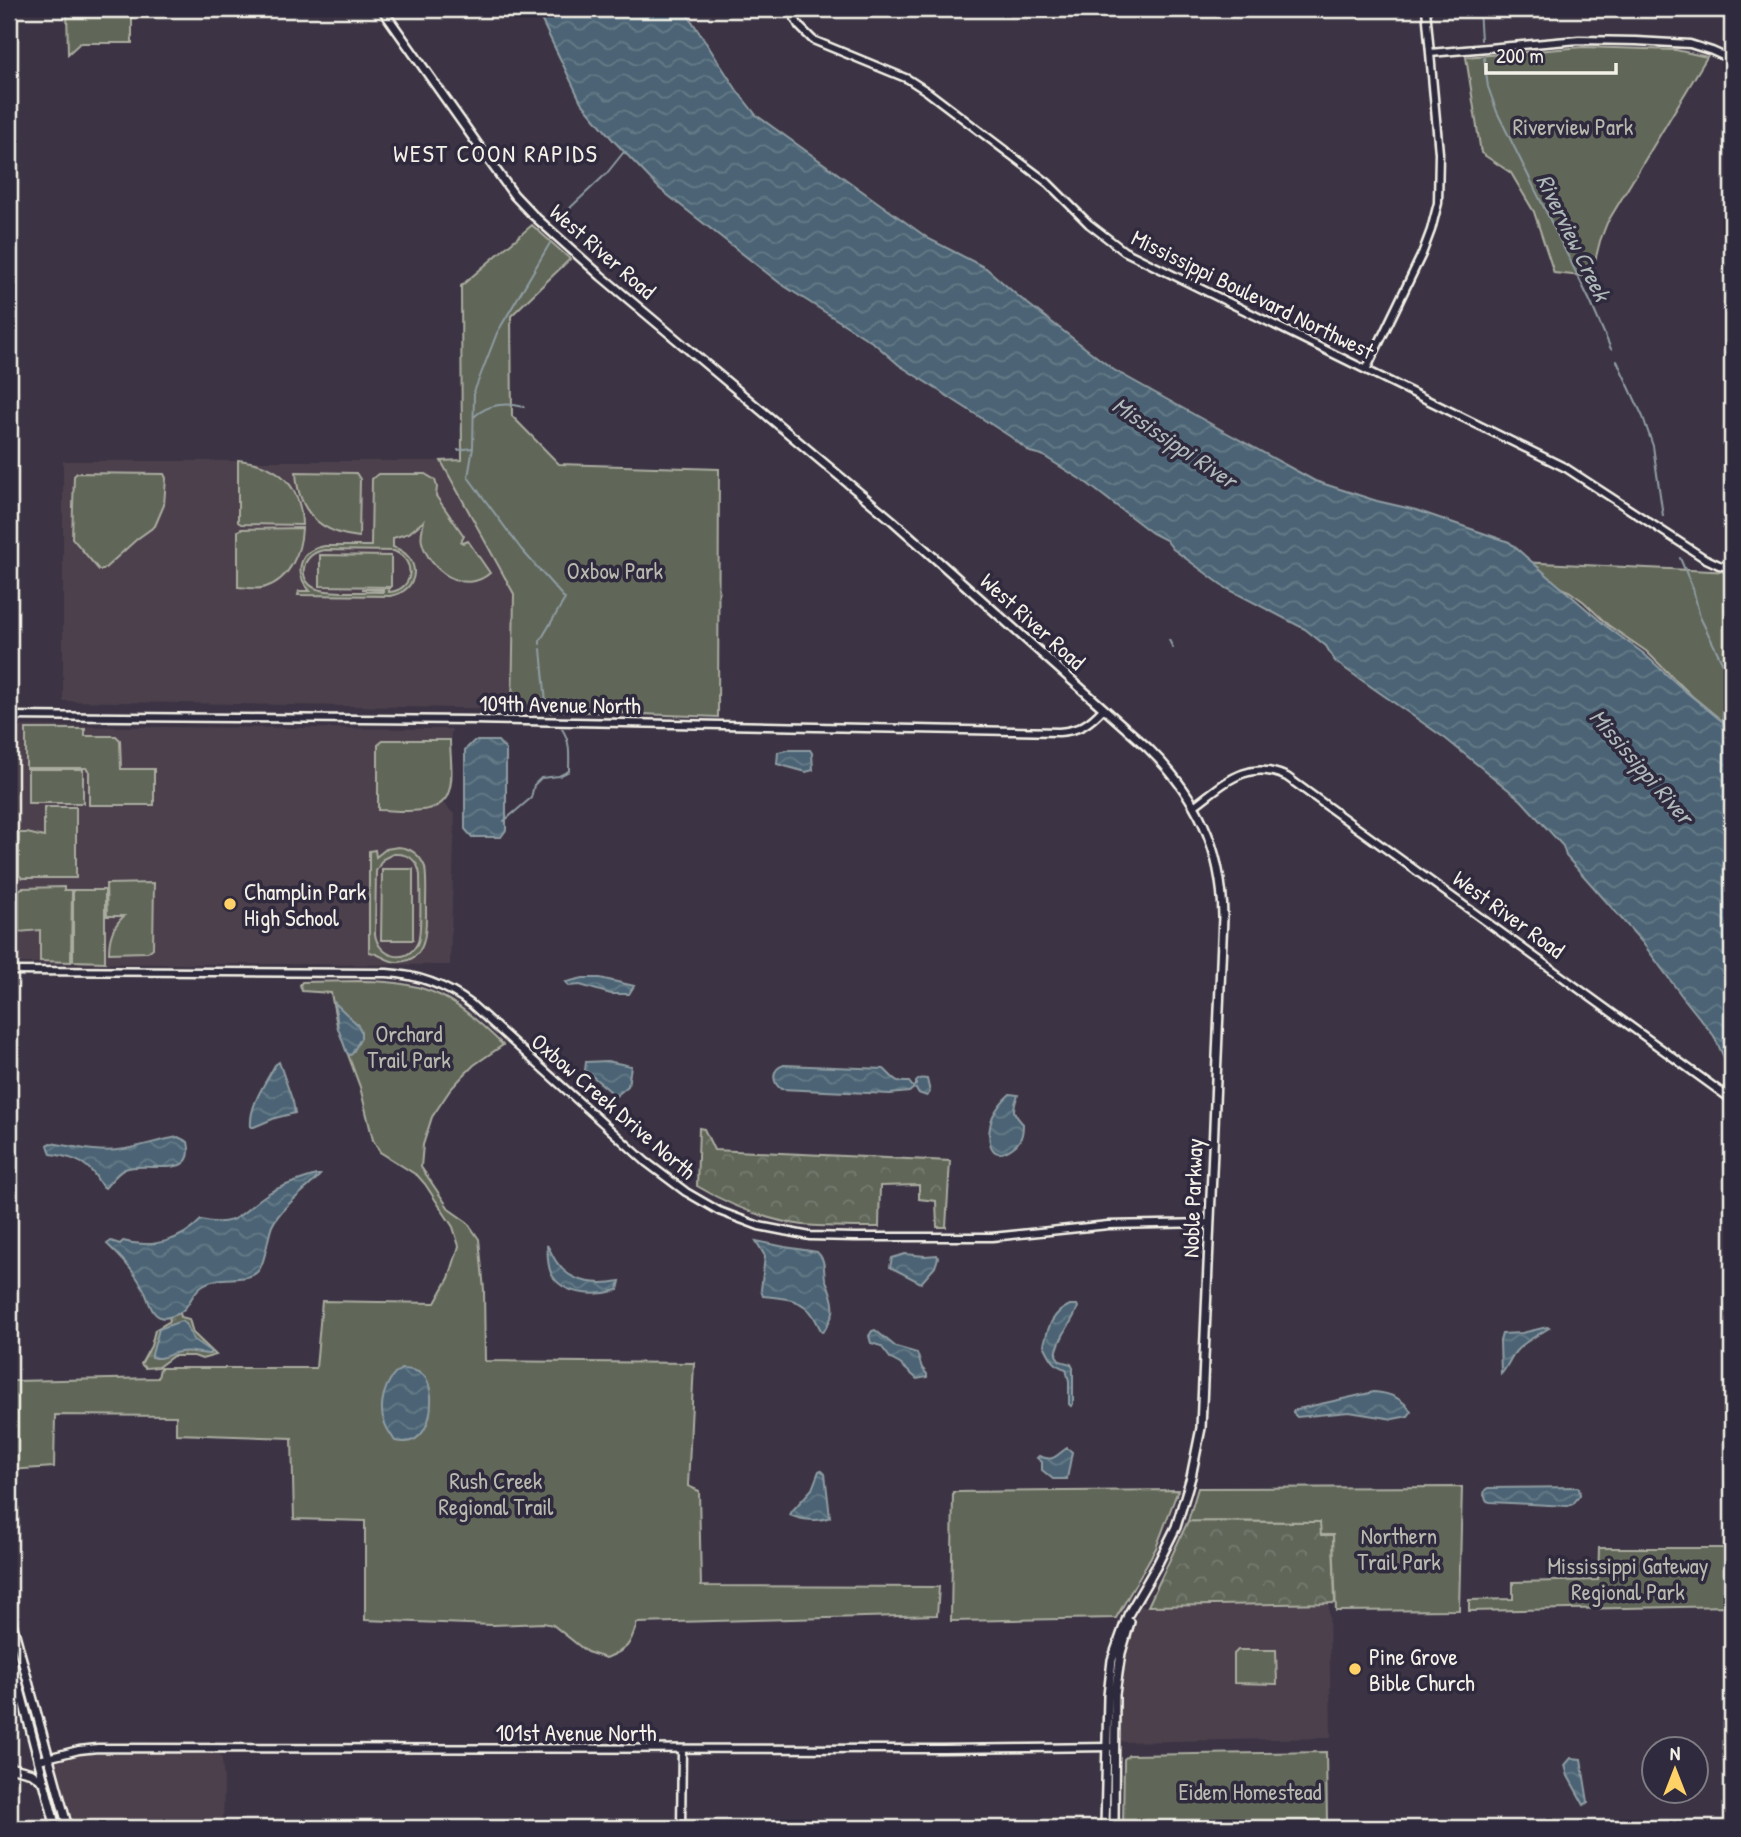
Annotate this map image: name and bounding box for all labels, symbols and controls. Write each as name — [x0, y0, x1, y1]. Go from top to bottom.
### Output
scale bar — [1486, 32, 1615, 76]
text: 200 m — [1496, 41, 1544, 70]
park label: Riverview Park — [1513, 111, 1634, 142]
district label: WEST COON RAPIDS — [393, 137, 599, 169]
water label: Riverview Creek — [1530, 168, 1619, 308]
street label: West River Road — [543, 196, 663, 306]
street label: Mississippi Boulevard Northwest — [1127, 222, 1380, 367]
water label: Mississippi River — [1106, 389, 1246, 498]
park label: Oxbow Park — [567, 555, 664, 586]
street label: West River Road — [974, 566, 1092, 676]
street label: 109th Avenue North — [479, 687, 641, 721]
water label: Mississippi River — [1582, 701, 1703, 833]
street label: West River Road — [1447, 863, 1571, 965]
place label: Champlin Park High School — [244, 876, 367, 933]
marker: Champlin Park High School — [222, 896, 238, 912]
park label: Orchard Trail Park — [367, 1018, 451, 1075]
street label: Oxbow Creek Drive North — [525, 1026, 703, 1186]
street label: Noble Parkway — [1174, 1138, 1210, 1258]
park label: Rush Creek Regional Trail — [439, 1465, 554, 1522]
park label: Northern Trail Park — [1357, 1520, 1441, 1577]
park label: Mississippi Gateway Regional Park — [1547, 1550, 1709, 1607]
place label: Pine Grove Bible Church — [1369, 1641, 1475, 1698]
marker: Pine Grove Bible Church — [1347, 1661, 1363, 1677]
street label: 101st Avenue North — [496, 1717, 657, 1748]
north arrow — [1640, 1736, 1710, 1806]
text: N — [1670, 1740, 1680, 1766]
park label: Eidem Homestead — [1178, 1776, 1322, 1807]

